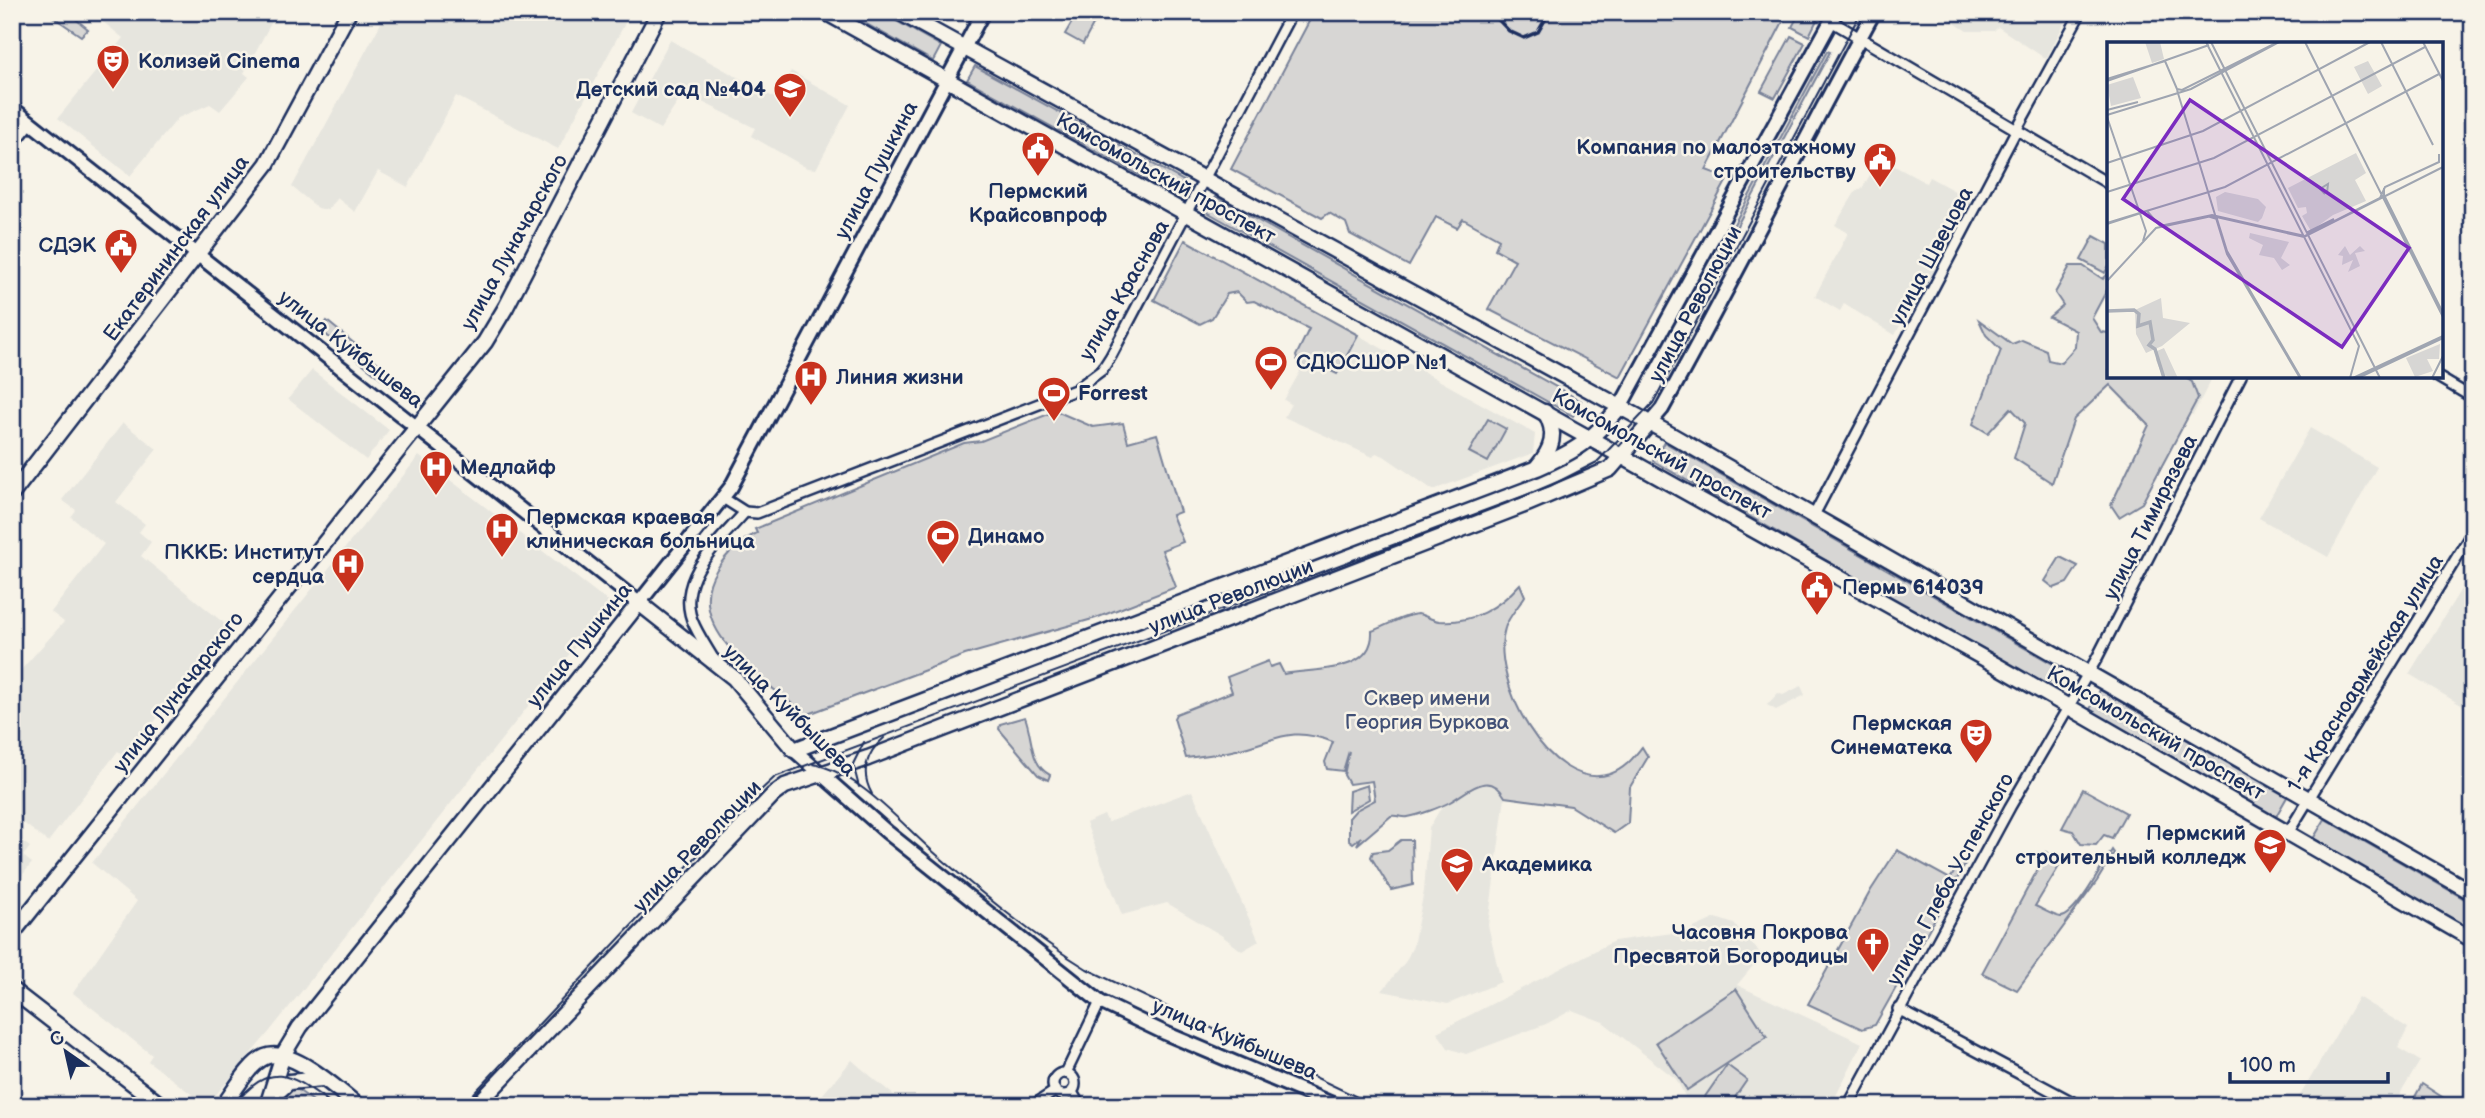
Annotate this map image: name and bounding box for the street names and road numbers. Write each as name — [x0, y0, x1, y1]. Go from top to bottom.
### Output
street label: улица Пушкина — [830, 96, 924, 243]
street label: Комсомольский проспект — [1051, 108, 1280, 249]
street label: Екатерининская улица — [98, 150, 255, 346]
street label: улица Луначарского — [456, 150, 573, 334]
street label: улица Швецова — [1884, 182, 1979, 330]
street label: улица Краснова — [1074, 215, 1175, 365]
street label: улица Революции — [1644, 222, 1747, 387]
street label: улица Куйбышева — [273, 285, 429, 414]
street label: Комсомольский проспект — [1547, 384, 1776, 525]
street label: улица Тимирязева — [2098, 430, 2203, 604]
street label: 1-я Красноармейская улица — [2282, 550, 2449, 796]
street label: улица Революции — [1146, 554, 1317, 639]
street label: улица Пушкина — [522, 578, 637, 712]
street label: улица Луначарского — [108, 607, 249, 778]
street label: улица Куйбышева — [718, 639, 861, 782]
street label: Комсомольский проспект — [2042, 661, 2269, 806]
street label: улица Глеба Успенского — [1882, 769, 2019, 990]
street label: улица Революции — [628, 775, 767, 918]
street label: улица Куйбышева — [1149, 993, 1322, 1086]

